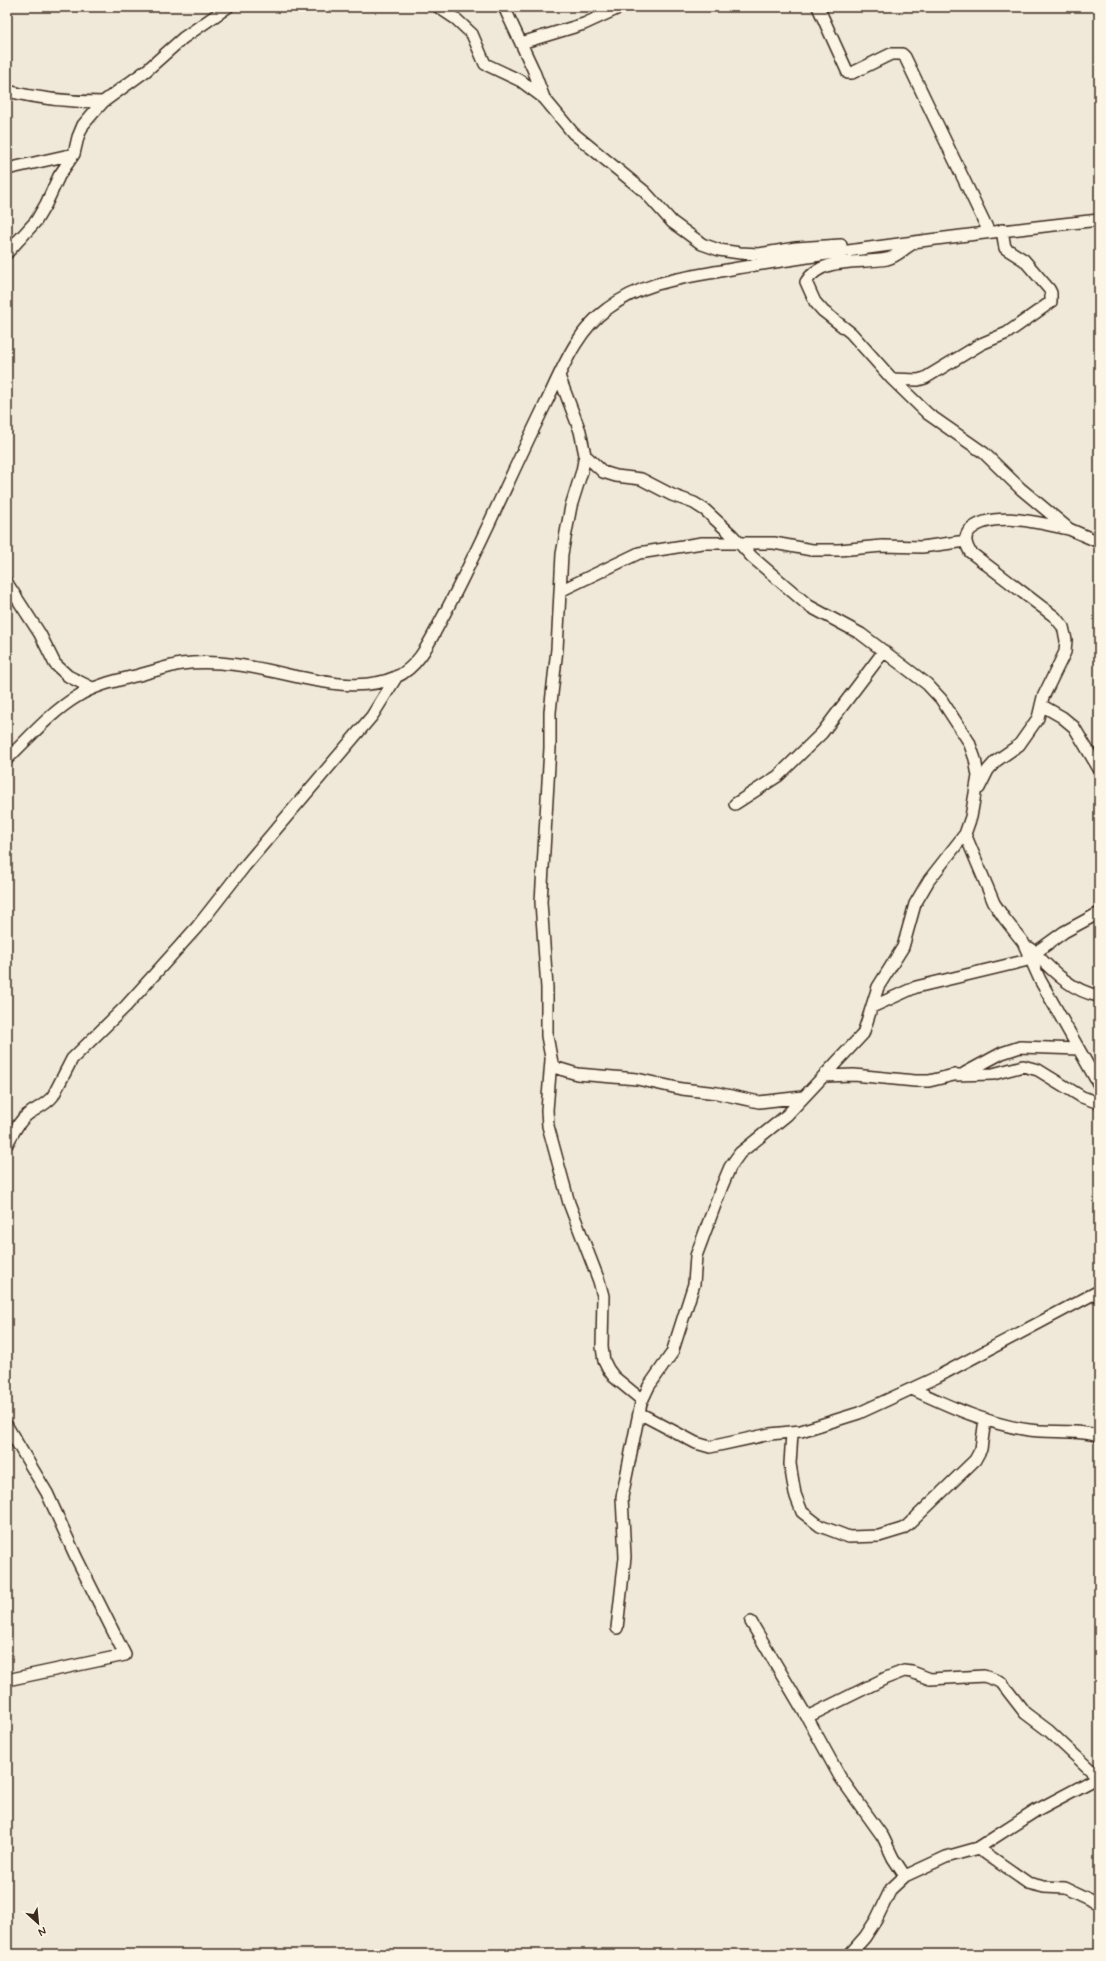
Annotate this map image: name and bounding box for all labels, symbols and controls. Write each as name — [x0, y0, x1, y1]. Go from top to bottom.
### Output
north arrow — [18, 1903, 58, 1943]
text: N — [36, 1923, 49, 1939]

